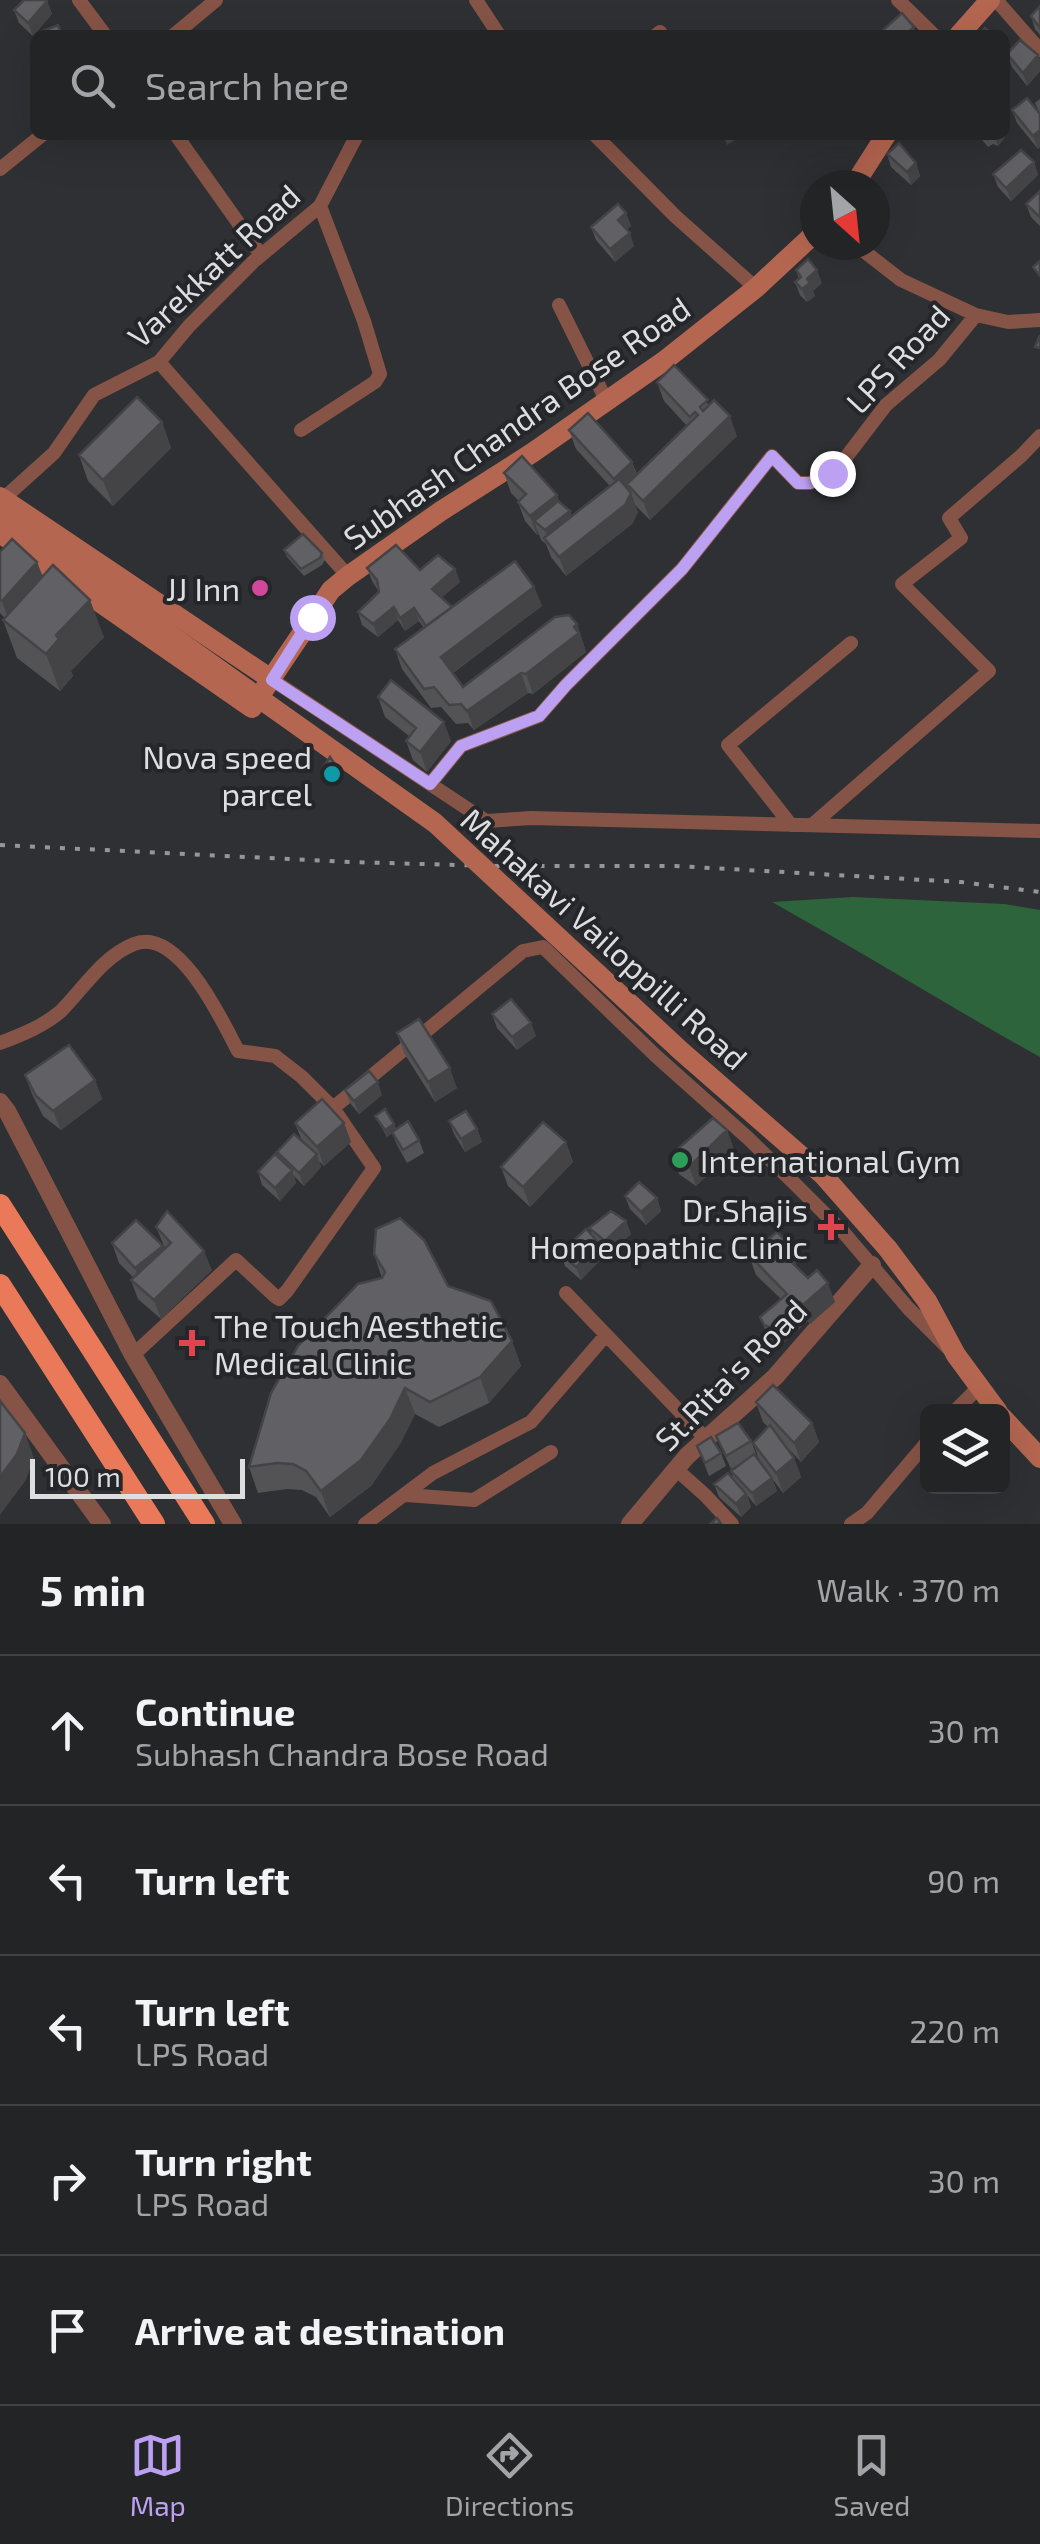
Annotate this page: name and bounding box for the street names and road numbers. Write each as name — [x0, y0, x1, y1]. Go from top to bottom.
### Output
street label: Varekkatt Road — [119, 176, 307, 354]
street label: Subhash Chandra Bose Road — [336, 288, 696, 556]
street label: LPS Road — [837, 296, 957, 420]
street label: Mahakavi Vailoppilli Road — [454, 800, 756, 1076]
street label: St.Rita's Road — [646, 1290, 814, 1458]

